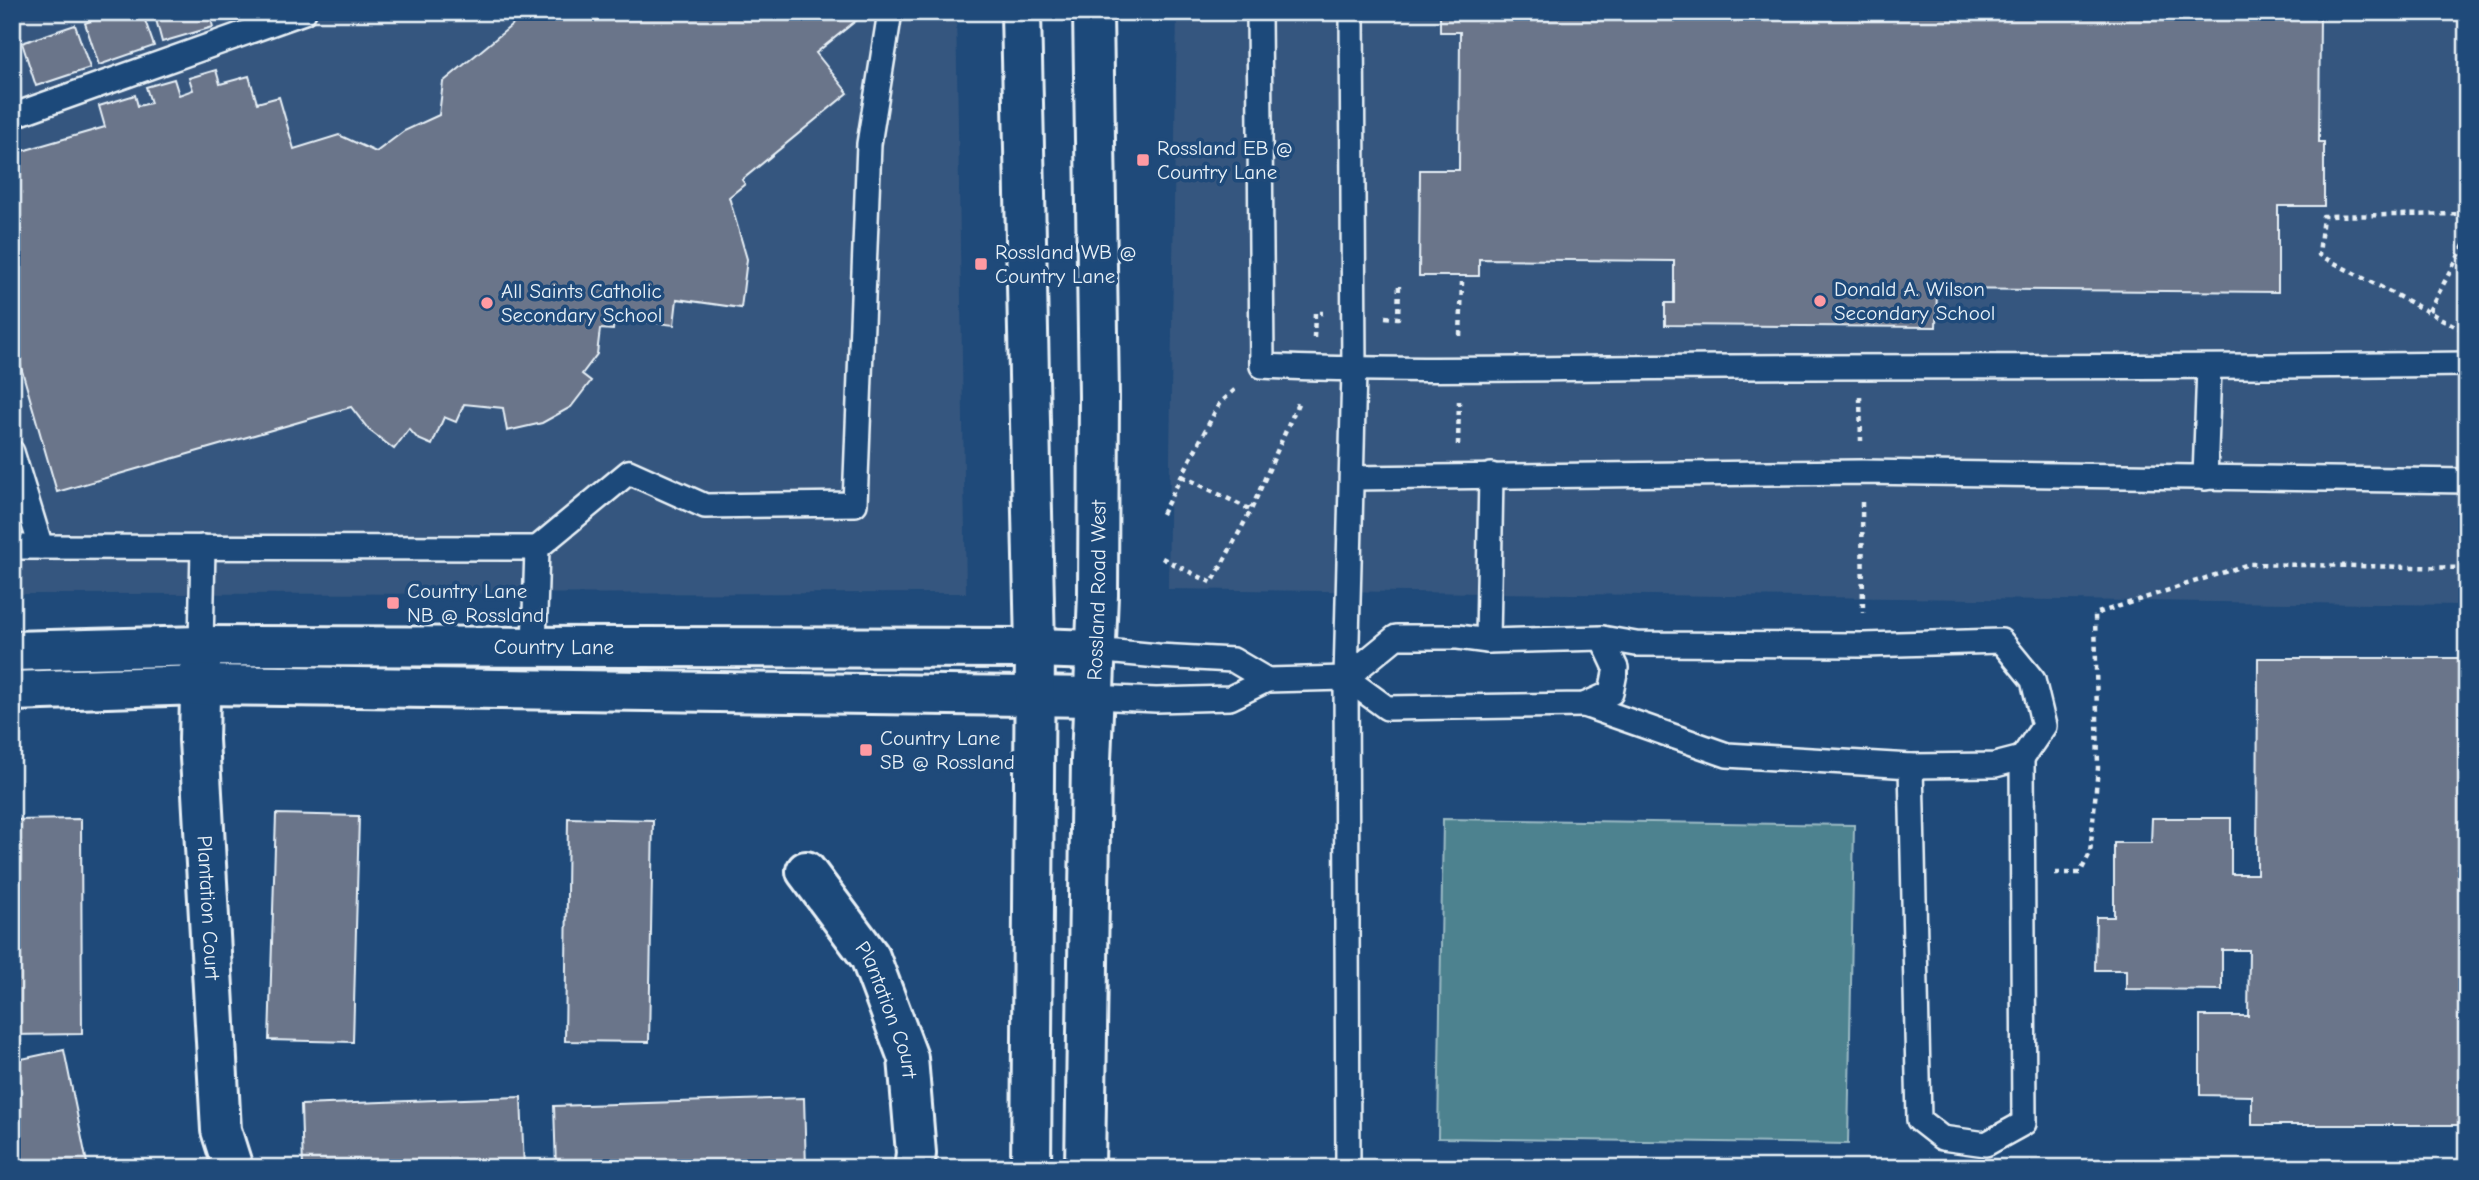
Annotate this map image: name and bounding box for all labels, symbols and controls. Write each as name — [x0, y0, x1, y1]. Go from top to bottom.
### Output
place label: Rossland EB @ Country Lane — [1157, 136, 1293, 184]
marker: Rossland EB @ Country Lane — [1135, 152, 1151, 168]
place label: Rossland WB @ Country Lane — [995, 240, 1137, 288]
marker: Rossland WB @ Country Lane — [973, 256, 989, 272]
place label: Donald A. Wilson Secondary School — [1834, 277, 1995, 325]
place label: All Saints Catholic Secondary School — [501, 279, 662, 327]
marker: Donald A. Wilson Secondary School — [1812, 293, 1828, 309]
marker: All Saints Catholic Secondary School — [479, 295, 495, 311]
street label: Rossland Road West — [1082, 499, 1110, 681]
place label: Country Lane NB @ Rossland — [407, 579, 544, 627]
marker: Country Lane NB @ Rossland — [385, 595, 401, 611]
street label: Country Lane — [494, 635, 614, 659]
place label: Country Lane SB @ Rossland — [880, 726, 1015, 774]
marker: Country Lane SB @ Rossland — [858, 742, 874, 758]
street label: Plantation Court — [192, 835, 225, 982]
street label: Plantation Court — [850, 937, 922, 1080]

